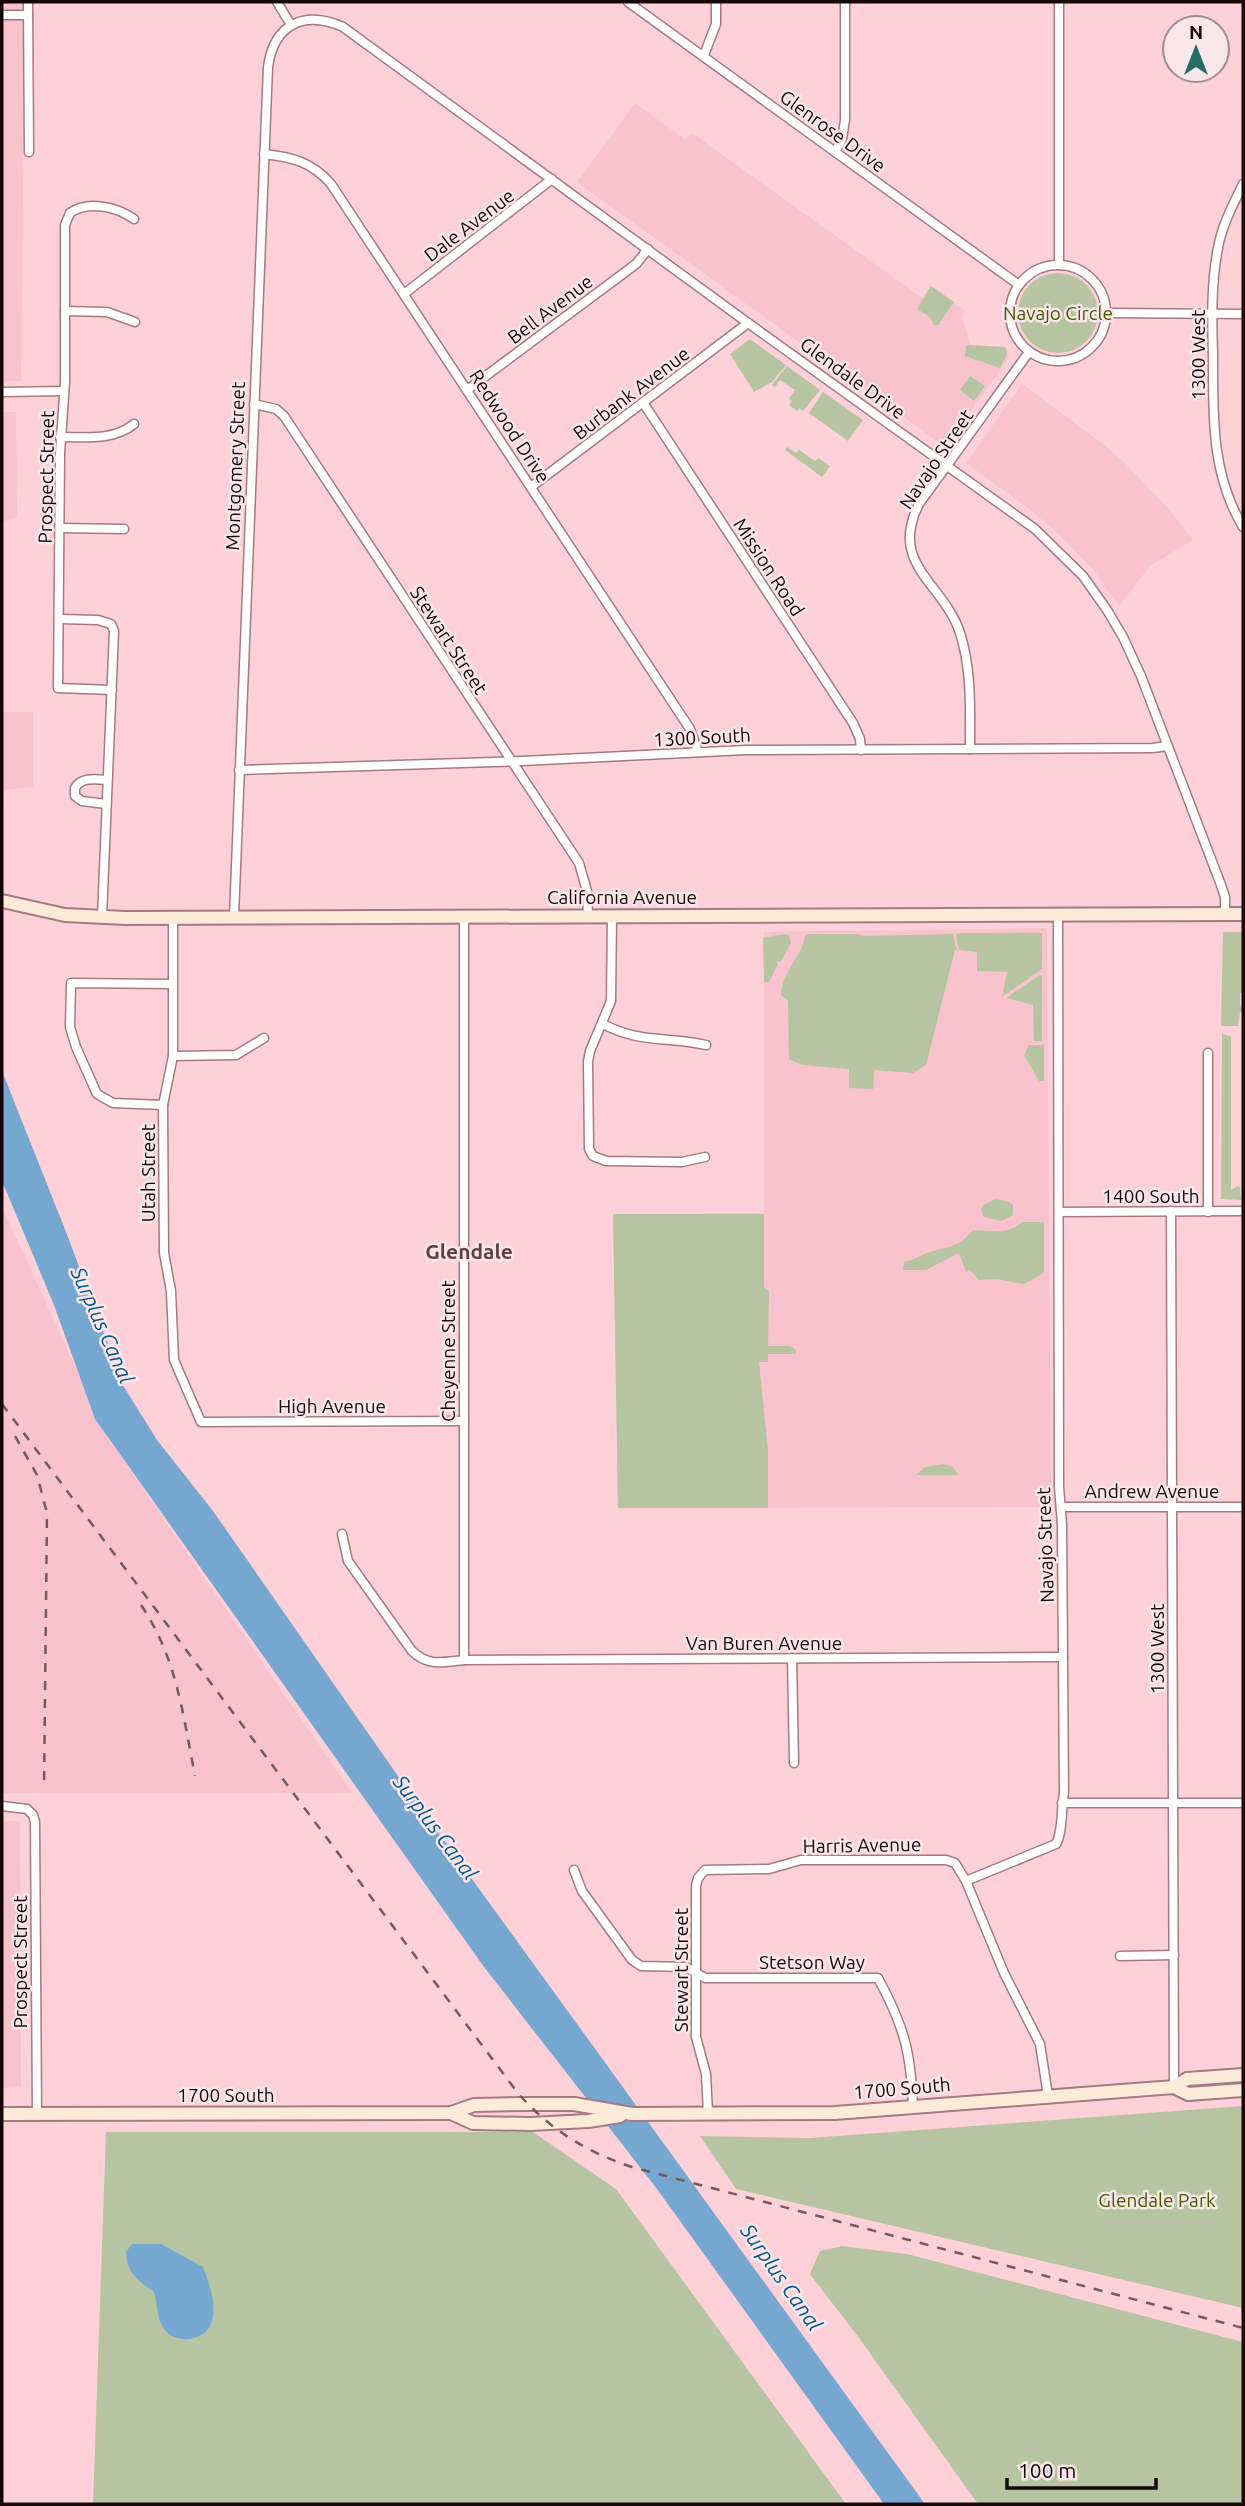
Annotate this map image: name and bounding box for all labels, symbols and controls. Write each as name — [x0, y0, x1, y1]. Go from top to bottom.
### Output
north arrow — [1161, 14, 1231, 84]
text: N — [1189, 21, 1203, 43]
street label: Glenrose Drive — [776, 85, 890, 177]
street label: Dale Avenue — [420, 184, 518, 266]
street label: Bell Avenue — [503, 270, 597, 348]
park label: Navajo Circle — [1003, 302, 1113, 324]
street label: 1300 West — [1187, 309, 1209, 400]
street label: Glendale Drive — [796, 333, 910, 423]
street label: Burbank Avenue — [569, 342, 693, 444]
street label: Redwood Drive — [465, 365, 555, 487]
street label: Montgomery Street — [221, 381, 249, 551]
street label: Navajo Street — [895, 405, 978, 513]
street label: Prospect Street — [34, 410, 58, 544]
street label: Mission Road — [729, 514, 809, 620]
street label: Stewart Street — [406, 582, 492, 699]
street label: 1300 South — [653, 723, 751, 751]
street label: California Avenue — [547, 886, 697, 908]
street label: Utah Street — [137, 1123, 159, 1222]
street label: 1400 South — [1102, 1185, 1200, 1207]
district label: Glendale — [425, 1239, 513, 1263]
water label: Surplus Canal — [66, 1262, 139, 1387]
street label: Cheyenne Street — [437, 1279, 459, 1422]
street label: High Avenue — [278, 1395, 386, 1417]
street label: Andrew Avenue — [1084, 1480, 1220, 1502]
street label: Navajo Street — [1032, 1486, 1058, 1603]
street label: 1300 West — [1146, 1603, 1168, 1694]
street label: Van Buren Avenue — [686, 1632, 842, 1654]
water label: Surplus Canal — [388, 1769, 483, 1884]
street label: Harris Avenue — [802, 1833, 922, 1857]
street label: Prospect Street — [9, 1895, 31, 2029]
street label: Stewart Street — [670, 1907, 692, 2032]
street label: Stetson Way — [759, 1951, 865, 1973]
street label: 1700 South — [853, 2073, 951, 2103]
street label: 1700 South — [177, 2084, 275, 2106]
park label: Glendale Park — [1098, 2189, 1216, 2211]
water label: Surplus Canal — [736, 2218, 828, 2335]
scale bar — [1007, 2446, 1156, 2490]
text: 100 m — [1018, 2458, 1076, 2482]

